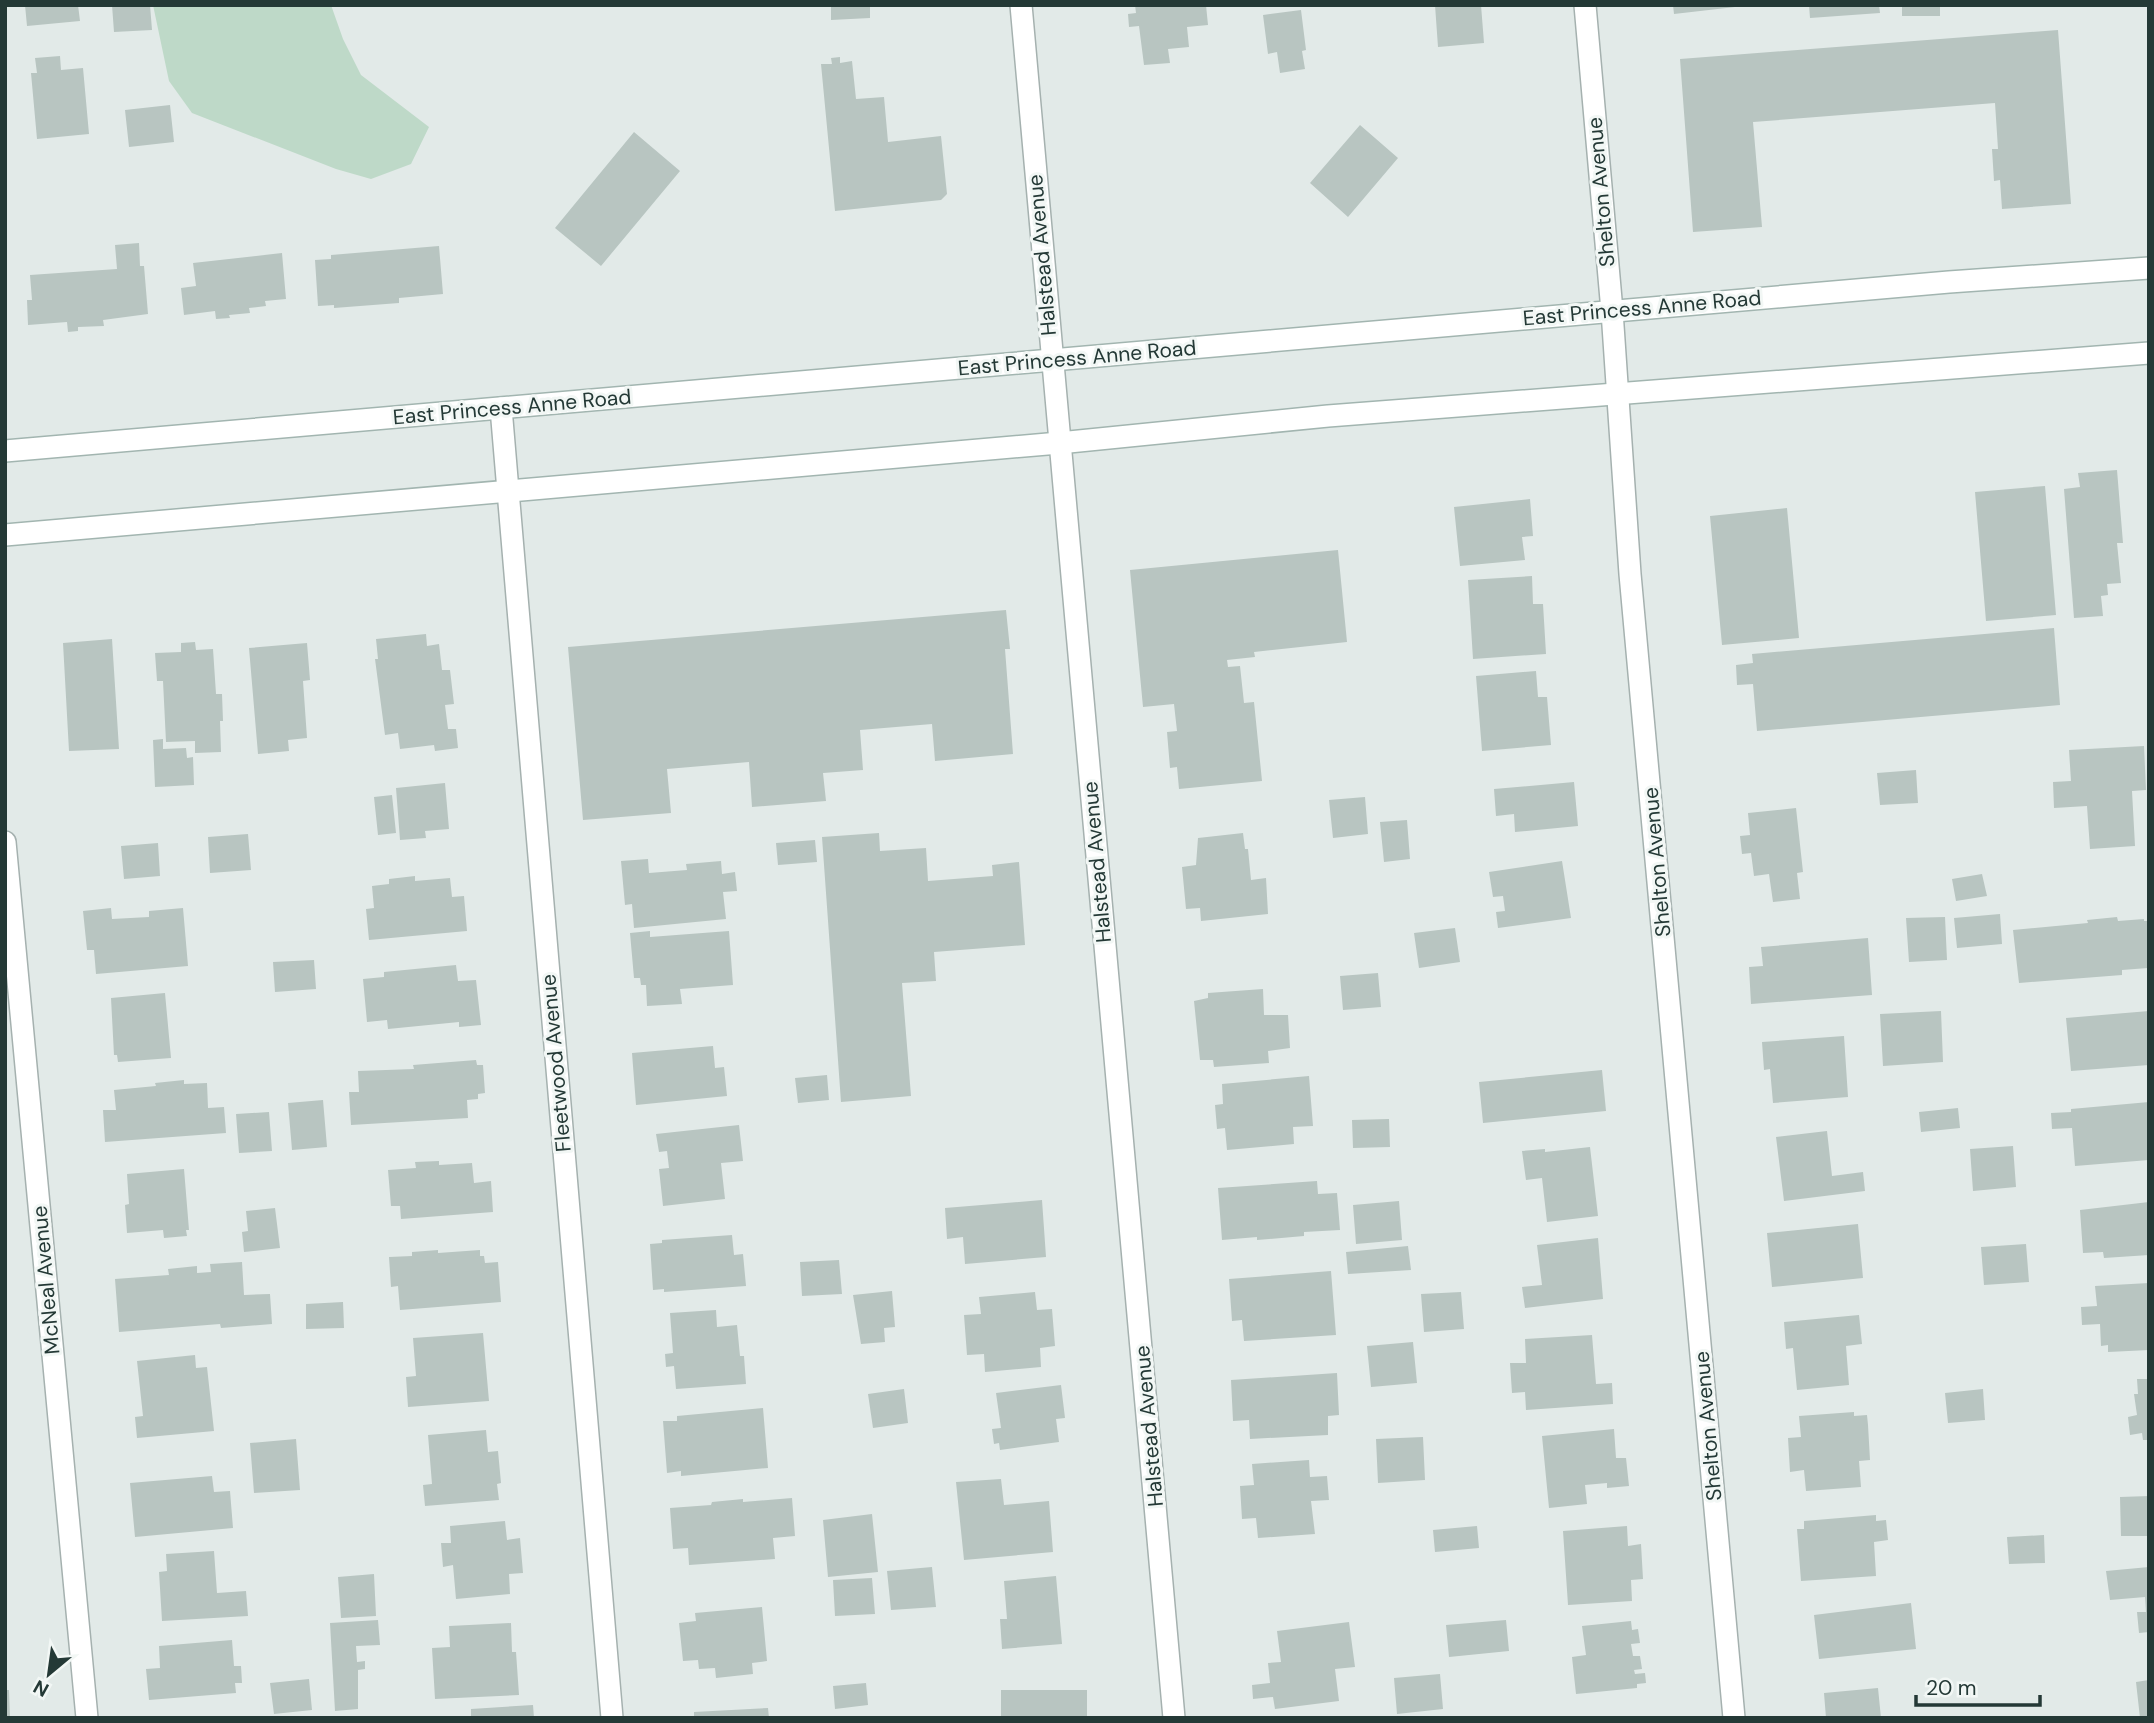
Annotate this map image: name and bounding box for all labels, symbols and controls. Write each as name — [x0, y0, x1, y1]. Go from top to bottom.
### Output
street label: Shelton Avenue — [1580, 116, 1621, 268]
street label: Halstead Avenue — [1021, 173, 1063, 337]
street label: East Princess Anne Road — [1522, 284, 1762, 332]
street label: East Princess Anne Road — [957, 334, 1197, 382]
street label: East Princess Anne Road — [392, 383, 632, 431]
street label: Halstead Avenue — [1076, 780, 1118, 944]
street label: Shelton Avenue — [1636, 786, 1677, 938]
street label: Fleetwood Avenue — [534, 973, 578, 1153]
street label: McNeal Avenue — [26, 1204, 66, 1356]
street label: Halstead Avenue — [1128, 1344, 1170, 1508]
street label: Shelton Avenue — [1687, 1350, 1728, 1502]
north arrow — [14, 1639, 84, 1709]
scale bar — [1916, 1664, 2040, 1708]
text: N — [29, 1674, 53, 1703]
text: 20 m — [1926, 1674, 1977, 1702]

